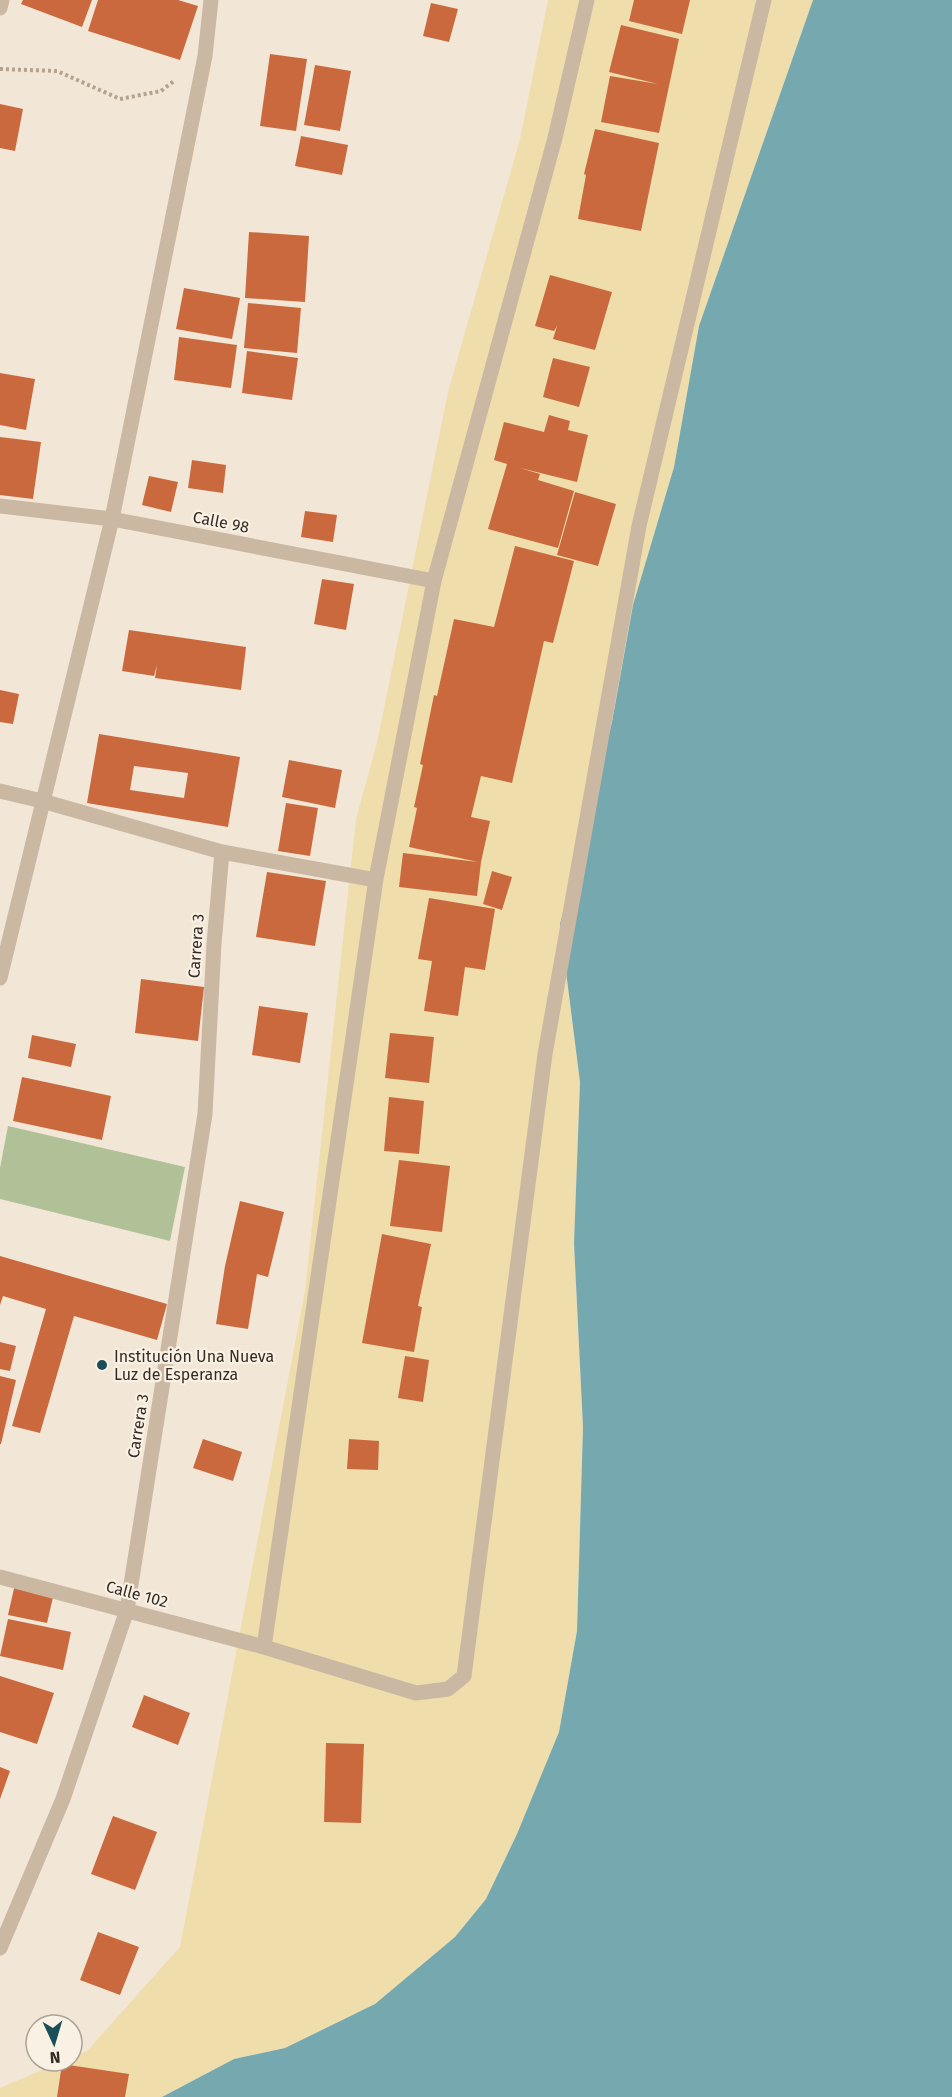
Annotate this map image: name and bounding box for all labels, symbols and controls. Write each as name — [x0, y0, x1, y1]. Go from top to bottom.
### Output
street label: Calle 98 — [191, 507, 251, 537]
street label: Carrera 3 — [184, 913, 208, 979]
place label: Institución Una Nueva Luz de Esperanza — [114, 1347, 274, 1384]
marker: Institución Una Nueva Luz de Esperanza — [95, 1358, 109, 1372]
street label: Carrera 3 — [124, 1393, 152, 1459]
street label: Calle 102 — [104, 1577, 170, 1611]
north arrow — [24, 2013, 84, 2073]
text: N — [49, 2048, 61, 2067]

